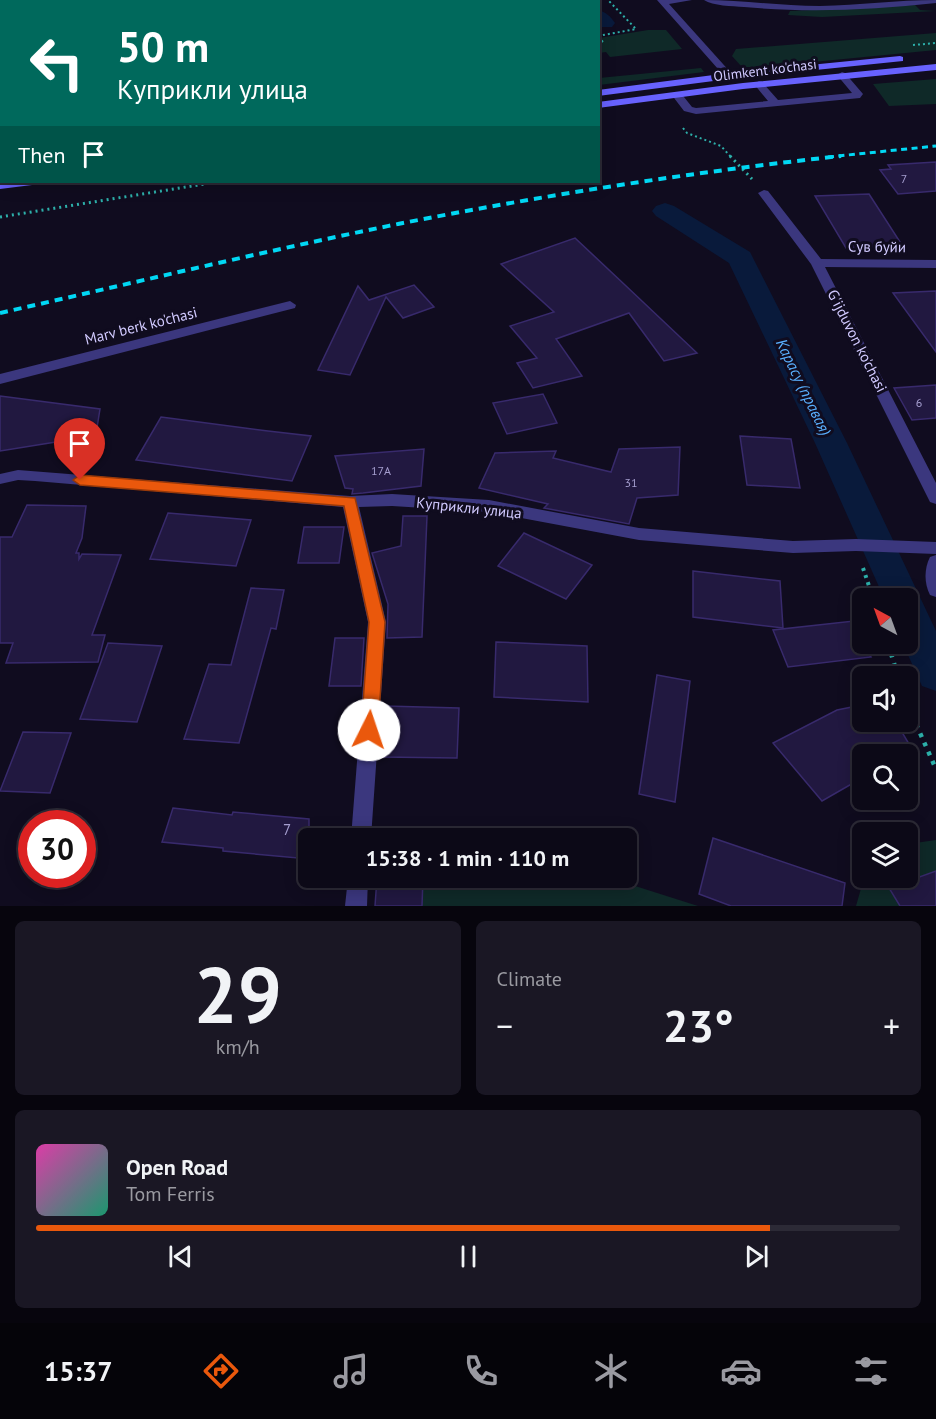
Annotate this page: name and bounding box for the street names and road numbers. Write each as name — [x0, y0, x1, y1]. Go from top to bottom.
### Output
street label: Olimkent ko'chasi — [712, 55, 818, 85]
street label: Сув буйи — [848, 236, 906, 257]
street label: G'ijduvon ko'chasi — [823, 286, 891, 395]
street label: Marv berk ko'chasi — [83, 302, 199, 349]
street label: Куприкли улица — [415, 493, 523, 522]

